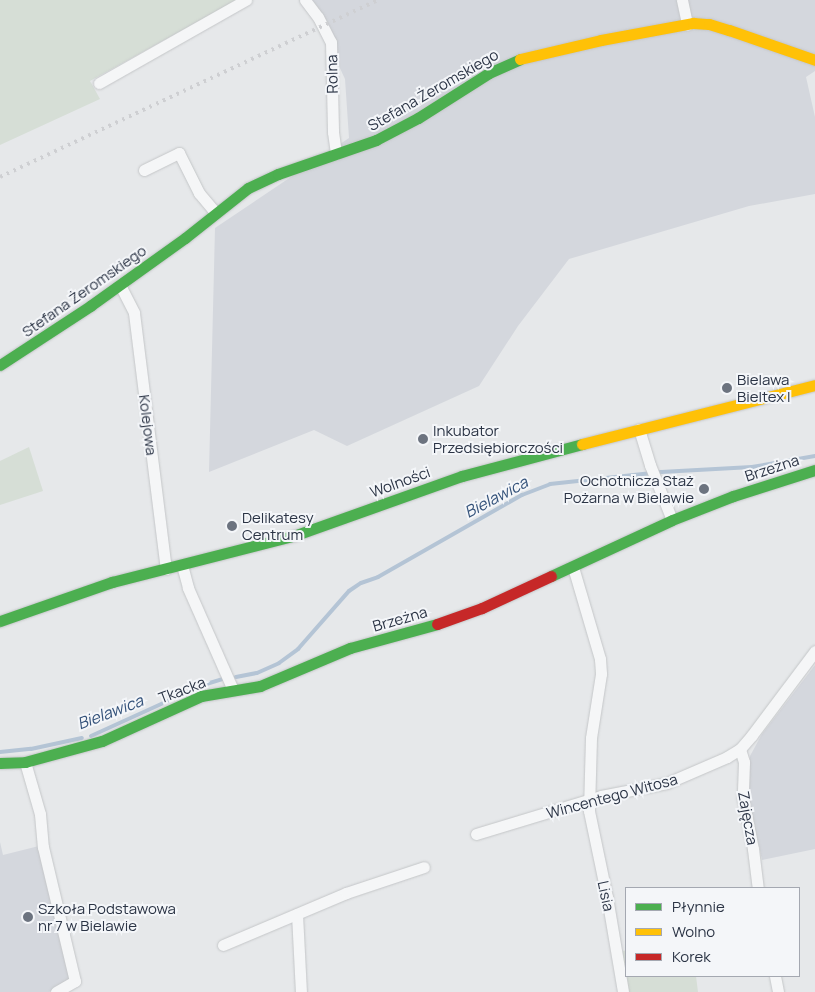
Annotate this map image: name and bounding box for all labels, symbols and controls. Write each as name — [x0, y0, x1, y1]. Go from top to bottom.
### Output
street label: Stefana Żeromskiego — [365, 45, 501, 135]
street label: Rolna — [323, 54, 341, 94]
street label: Stefana Żeromskiego — [18, 241, 150, 341]
place label: Bielawa Bieltex I — [737, 370, 791, 405]
marker: Bielawa Bieltex I — [721, 382, 733, 394]
street label: Kolejowa — [135, 394, 161, 456]
place label: Inkubator Przedsiębiorczości — [433, 421, 563, 456]
marker: Inkubator Przedsiębiorczości — [417, 433, 429, 445]
street label: Brzeżna — [743, 451, 801, 485]
street label: Wolności — [368, 463, 432, 501]
place label: Ochotnicza Staż Pożarna w Bielawie — [564, 471, 694, 506]
water label: Bielawica — [461, 472, 531, 522]
marker: Ochotnicza Staż Pożarna w Bielawie — [698, 483, 710, 495]
place label: Delikatesy Centrum — [242, 508, 314, 543]
marker: Delikatesy Centrum — [226, 520, 238, 532]
street label: Brzeżna — [371, 603, 429, 635]
street label: Tkacka — [156, 673, 208, 707]
water label: Bielawica — [74, 691, 146, 733]
street label: Wincentego Witosa — [545, 770, 679, 822]
street label: Zajęcza — [734, 790, 762, 846]
street label: Lisia — [594, 879, 618, 913]
legend — [625, 887, 800, 977]
text: Płynnie — [672, 896, 725, 917]
place label: Szkoła Podstawowa nr 7 w Bielawie — [38, 899, 176, 934]
marker: Szkoła Podstawowa nr 7 w Bielawie — [22, 911, 34, 923]
text: Wolno — [672, 921, 715, 942]
text: Korek — [672, 946, 711, 967]

